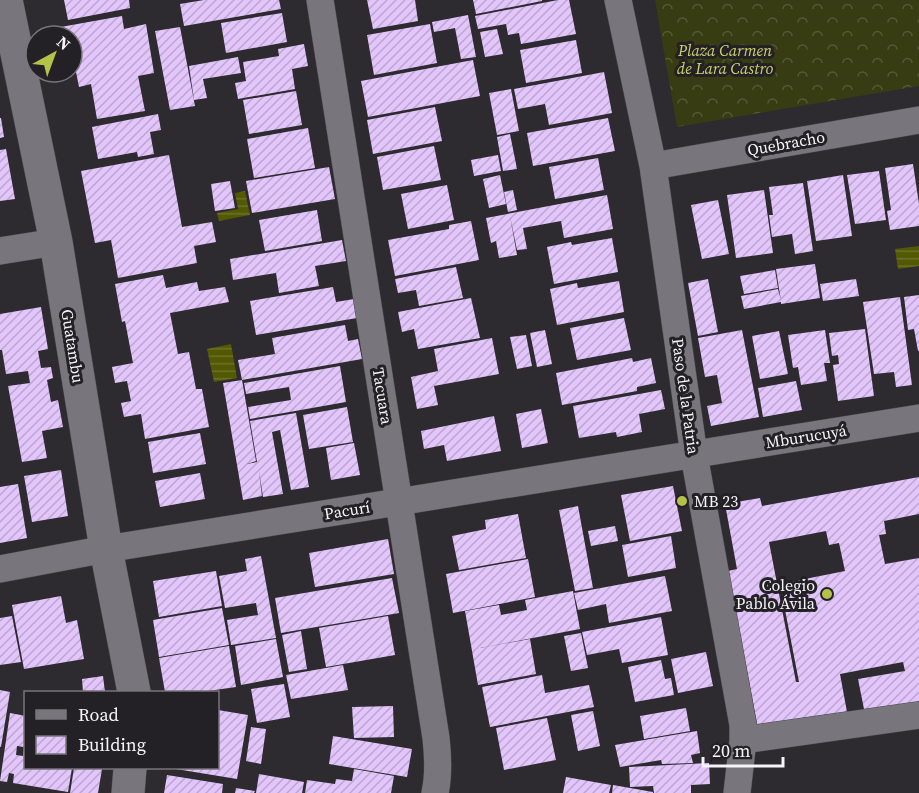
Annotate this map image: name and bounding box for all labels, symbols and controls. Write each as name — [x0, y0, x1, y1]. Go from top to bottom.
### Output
north arrow — [24, 24, 84, 84]
text: N — [52, 31, 76, 55]
park label: Plaza Carmen de Lara Castro — [677, 39, 773, 79]
street label: Quebracho — [745, 125, 827, 161]
street label: Guatambu — [56, 308, 90, 384]
street label: Paso de la Patria — [667, 337, 705, 456]
street label: Tacuara — [368, 366, 398, 427]
street label: Mburucuyá — [764, 419, 849, 453]
place label: MB 23 — [694, 490, 738, 512]
marker: MB 23 — [675, 494, 689, 508]
street label: Pacurí — [322, 495, 372, 524]
place label: Colegio Pablo Ávila — [736, 574, 816, 614]
marker: Colegio Pablo Ávila — [820, 587, 834, 601]
legend — [24, 691, 219, 769]
text: Road — [78, 702, 119, 727]
scale bar — [703, 730, 782, 768]
text: Building — [78, 732, 146, 757]
text: 20 m — [712, 738, 750, 763]

